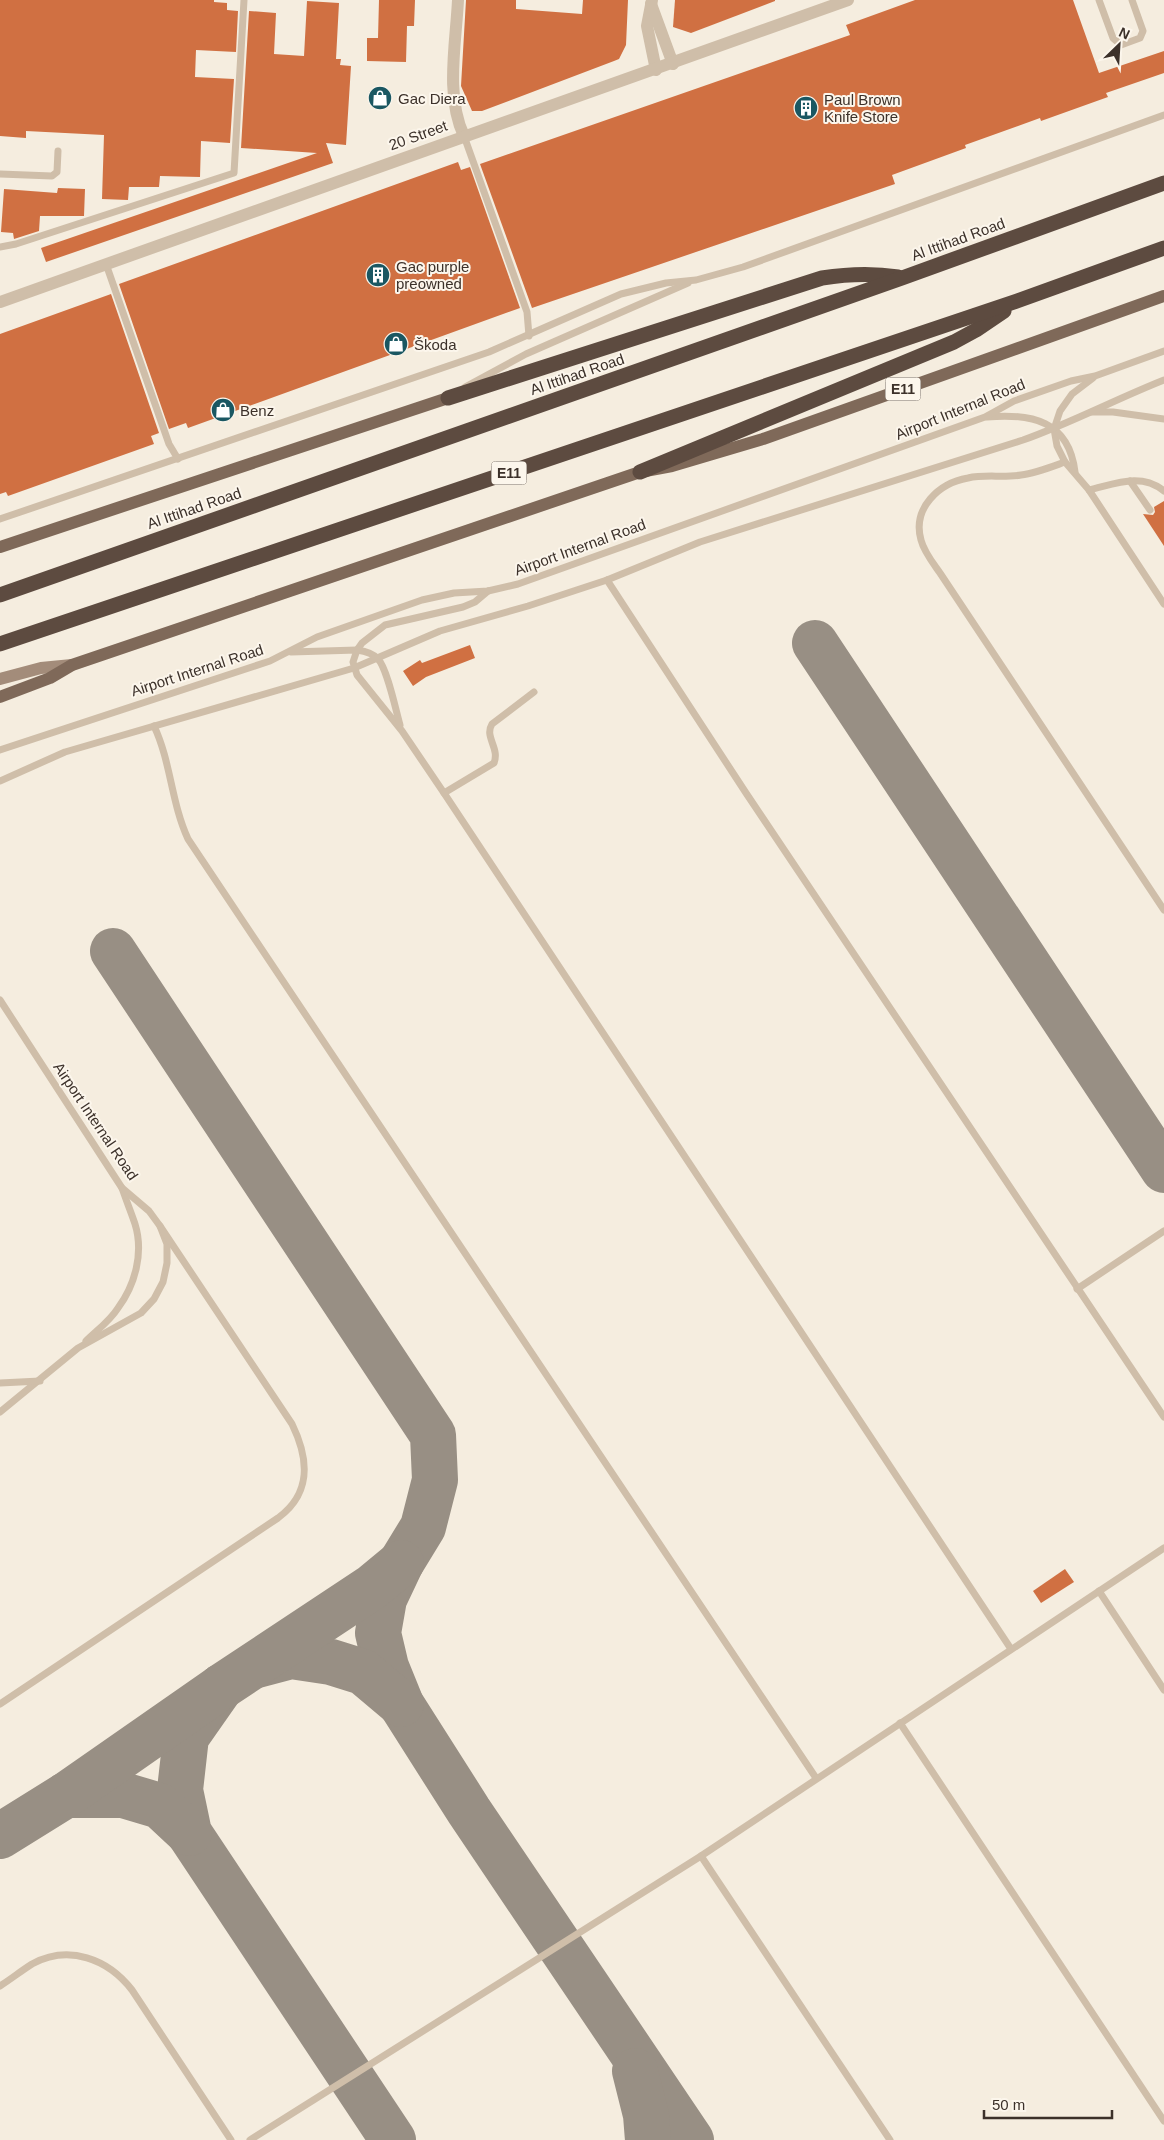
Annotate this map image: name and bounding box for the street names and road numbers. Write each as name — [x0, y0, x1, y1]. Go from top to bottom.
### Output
street label: 20 Street — [386, 116, 450, 153]
street label: Al Ittihad Road — [909, 214, 1007, 264]
street label: Al Ittihad Road — [528, 350, 626, 398]
street label: Airport Internal Road — [893, 375, 1027, 443]
road number: E11 — [886, 378, 920, 400]
road number: E11 — [492, 462, 526, 484]
street label: Al Ittihad Road — [145, 484, 243, 532]
street label: Airport Internal Road — [512, 515, 648, 579]
street label: Airport Internal Road — [129, 641, 265, 699]
street label: Airport Internal Road — [50, 1059, 142, 1183]

